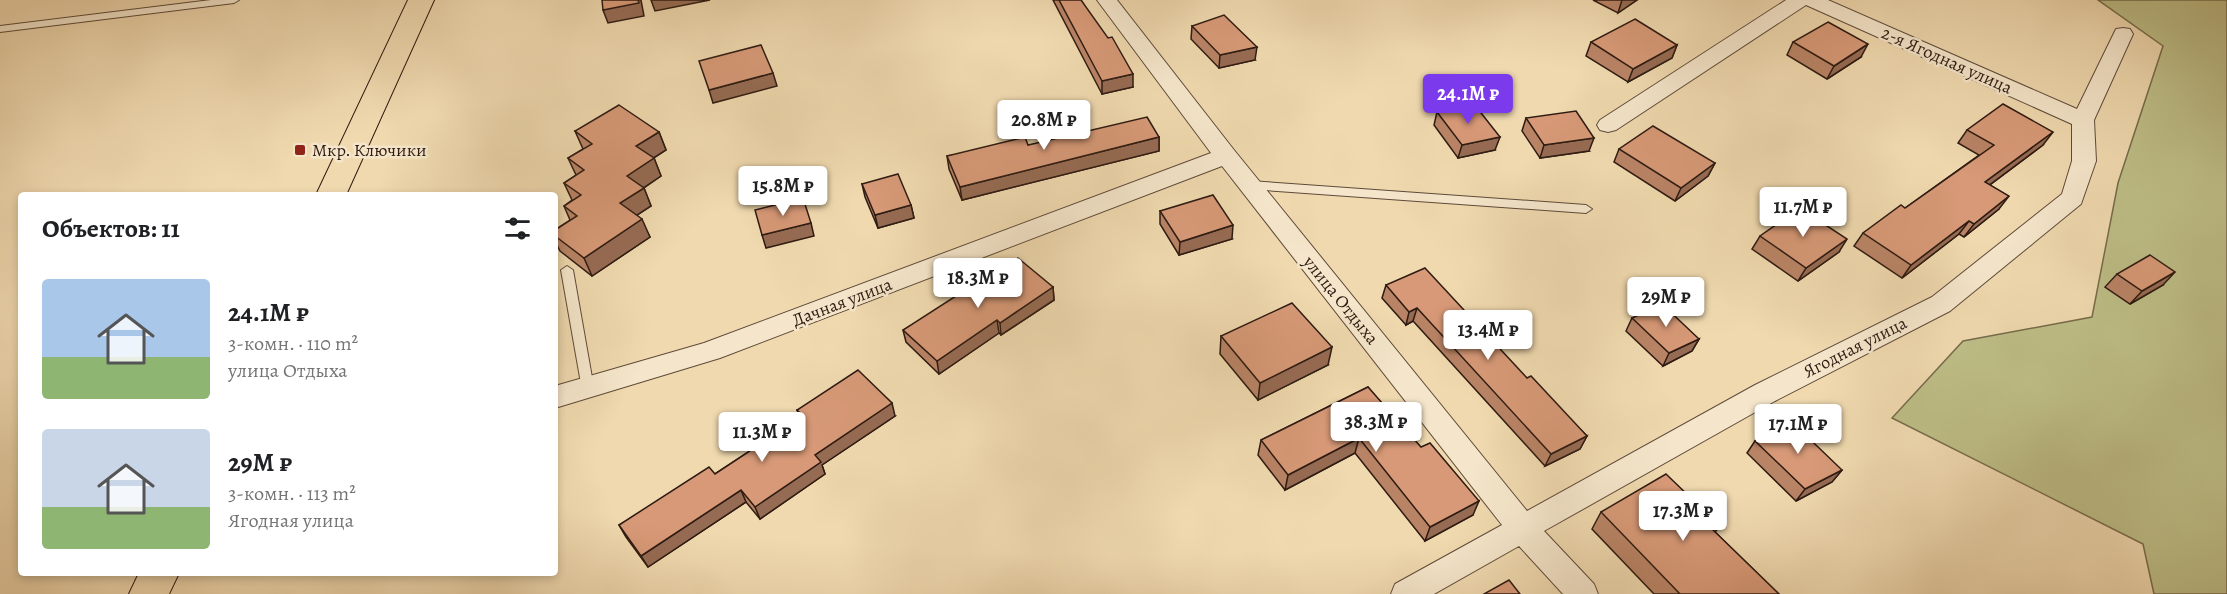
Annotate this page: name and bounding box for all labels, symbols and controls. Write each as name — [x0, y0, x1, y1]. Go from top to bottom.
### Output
street label: 2-я Ягодная улица — [1878, 20, 2017, 100]
pin: 24.1M ₽ — [1413, 74, 1523, 125]
text: 24.1M ₽ — [1437, 80, 1499, 107]
pin: 20.8M ₽ — [989, 100, 1099, 151]
text: 20.8M ₽ — [1011, 106, 1077, 133]
place label: Мкр. Ключики — [312, 138, 427, 162]
marker: Мкр. Ключики — [293, 143, 307, 157]
pin: 15.8M ₽ — [728, 166, 838, 217]
text: 15.8M ₽ — [752, 172, 814, 199]
pin: 11.7M ₽ — [1748, 187, 1858, 238]
text: 11.7M ₽ — [1774, 193, 1832, 220]
text: Объектов: 11 — [42, 211, 180, 246]
icon: filters — [501, 212, 534, 245]
street label: улица Отдыха — [1297, 250, 1385, 350]
pin: 18.3M ₽ — [923, 258, 1033, 309]
text: 18.3M ₽ — [947, 264, 1009, 291]
street label: Дачная улица — [788, 272, 896, 332]
pin: 29M ₽ — [1624, 277, 1708, 328]
text: 29M ₽ — [1641, 283, 1691, 310]
text: 24.1M ₽ — [228, 295, 309, 330]
icon: home — [90, 303, 162, 375]
pin: 13.4M ₽ — [1433, 310, 1543, 361]
street label: Ягодная улица — [1799, 310, 1912, 383]
text: 13.4M ₽ — [1457, 316, 1519, 343]
text: 3-комн. · 110 m² — [228, 330, 358, 357]
text: улица Отдыха — [228, 357, 348, 384]
pin: 38.3M ₽ — [1321, 402, 1431, 453]
pin: 17.1M ₽ — [1743, 404, 1853, 455]
text: 38.3M ₽ — [1345, 408, 1407, 435]
text: 17.1M ₽ — [1769, 410, 1827, 437]
pin: 11.3M ₽ — [707, 412, 817, 463]
text: 11.3M ₽ — [733, 418, 791, 445]
text: 29M ₽ — [228, 445, 292, 480]
icon: home — [90, 453, 162, 525]
text: 3-комн. · 113 m² — [228, 480, 356, 507]
pin: 17.3M ₽ — [1628, 491, 1738, 542]
text: 17.3M ₽ — [1653, 497, 1713, 524]
text: Ягодная улица — [228, 507, 354, 534]

